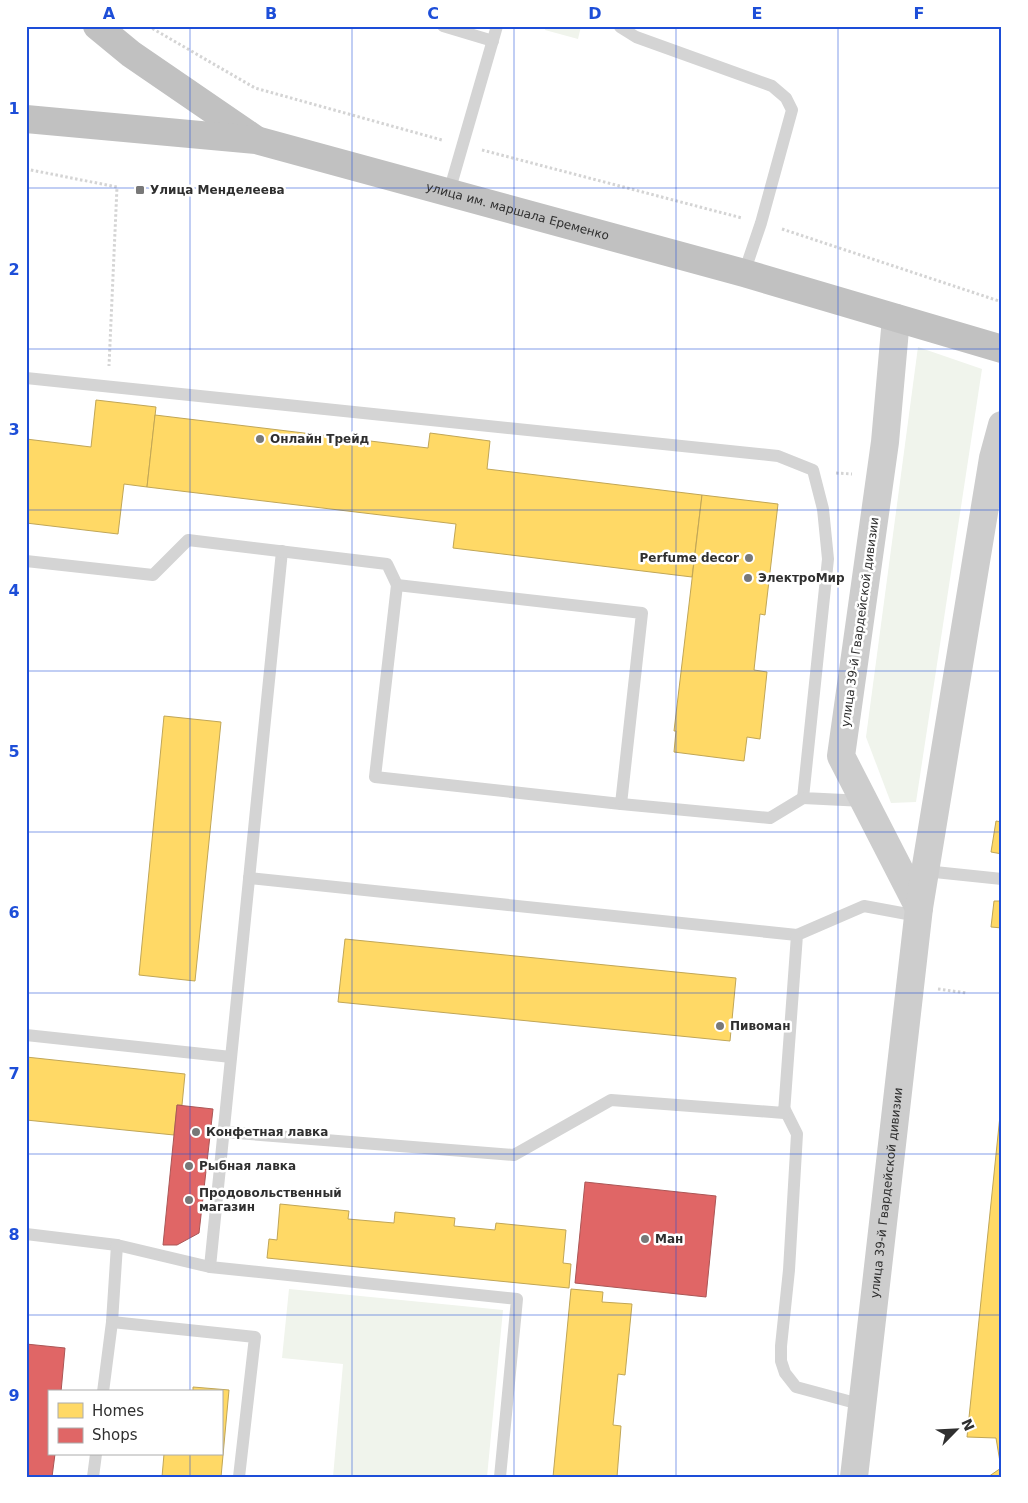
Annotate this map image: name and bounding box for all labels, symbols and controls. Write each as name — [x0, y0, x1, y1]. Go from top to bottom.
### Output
text: A — [103, 4, 116, 23]
text: B — [265, 4, 277, 23]
text: C — [427, 4, 439, 23]
text: D — [588, 4, 602, 23]
text: E — [752, 4, 762, 23]
text: F — [914, 4, 924, 23]
text: 1 — [8, 99, 20, 118]
street label: улица им. маршала Еременко — [424, 180, 611, 243]
place label: Улица Менделеева — [150, 183, 285, 197]
marker: Улица Менделеева — [134, 184, 146, 196]
text: 2 — [8, 260, 20, 279]
text: 3 — [8, 420, 20, 439]
place label: Онлайн Трейд — [270, 432, 370, 446]
marker: Онлайн Трейд — [254, 433, 266, 445]
street label: улица 39-й Гвардейской дивизии — [838, 516, 882, 728]
place label: Perfume decor — [640, 551, 739, 565]
marker: Perfume decor — [743, 552, 755, 564]
place label: ЭлектроМир — [758, 571, 845, 585]
marker: ЭлектроМир — [742, 572, 754, 584]
text: 4 — [8, 581, 20, 600]
text: 5 — [8, 742, 20, 761]
text: 6 — [8, 903, 20, 922]
place label: Пивоман — [730, 1019, 791, 1033]
marker: Пивоман — [714, 1020, 726, 1032]
text: 7 — [8, 1064, 20, 1083]
street label: улица 39-й Гвардейской дивизии — [867, 1087, 905, 1299]
place label: Конфетная лавка — [206, 1125, 328, 1139]
marker: Конфетная лавка — [190, 1126, 202, 1138]
place label: Рыбная лавка — [199, 1159, 296, 1173]
marker: Рыбная лавка — [183, 1160, 195, 1172]
place label: Продовольственный магазин — [199, 1186, 342, 1214]
marker: Продовольственный магазин — [183, 1194, 195, 1206]
text: 8 — [8, 1225, 20, 1244]
place label: Ман — [655, 1232, 683, 1246]
marker: Ман — [639, 1233, 651, 1245]
text: 9 — [8, 1386, 20, 1405]
legend — [48, 1390, 222, 1456]
text: Homes — [92, 1402, 144, 1420]
north arrow — [930, 1406, 980, 1456]
text: N — [958, 1416, 978, 1433]
text: Shops — [92, 1426, 138, 1444]

